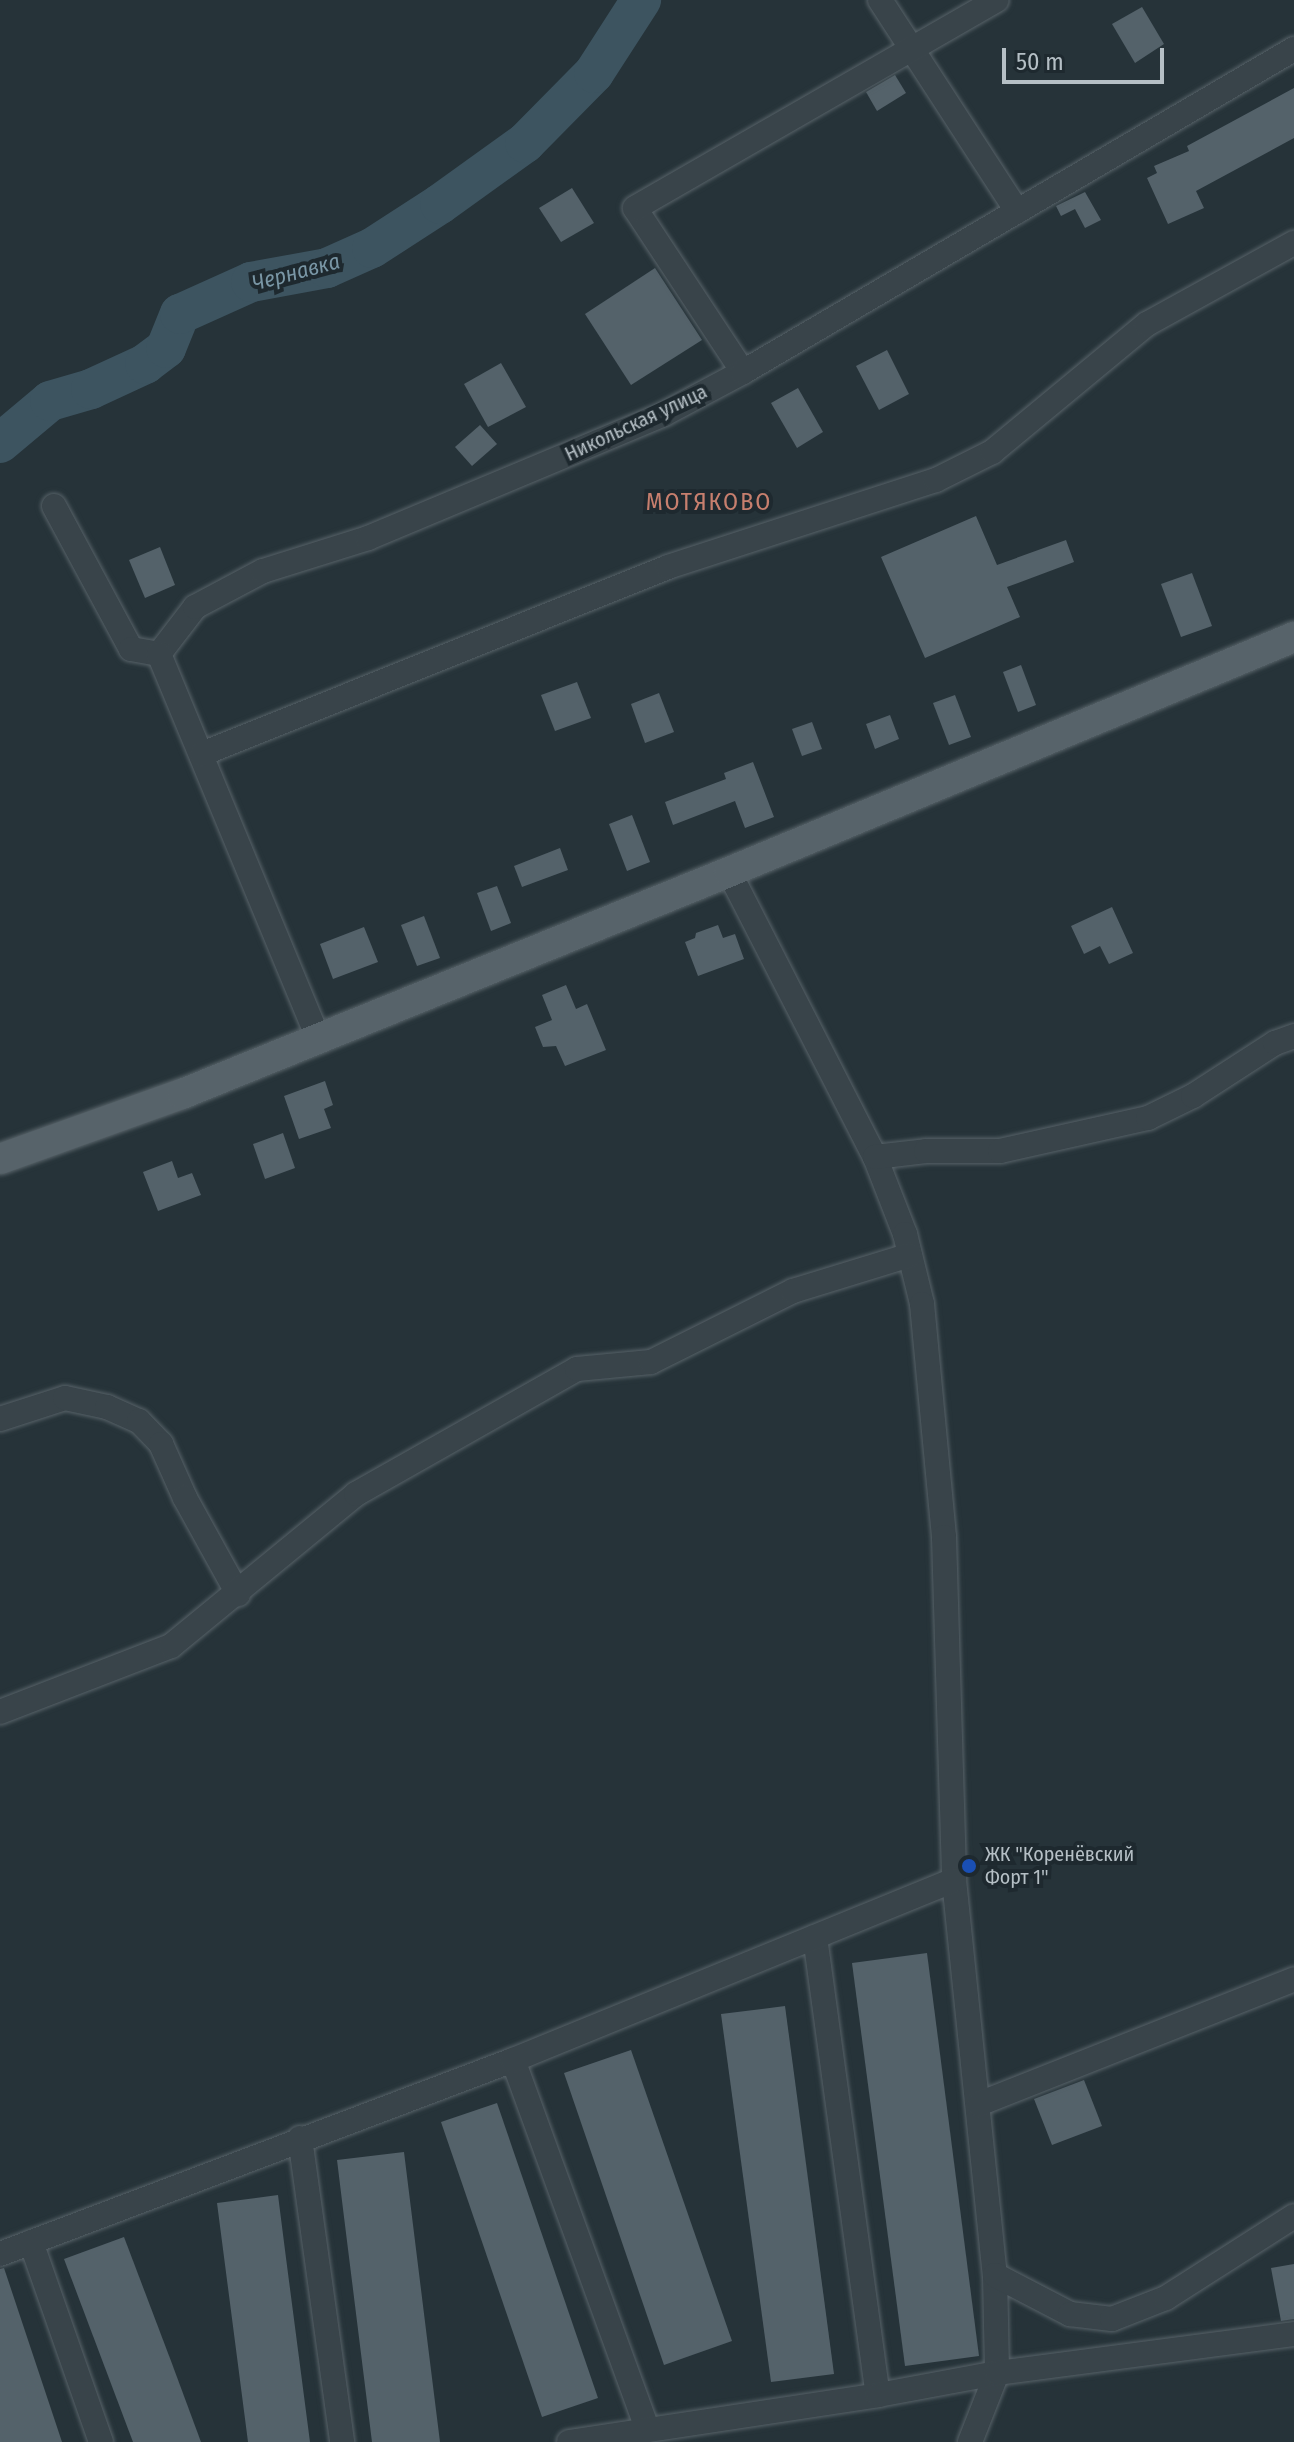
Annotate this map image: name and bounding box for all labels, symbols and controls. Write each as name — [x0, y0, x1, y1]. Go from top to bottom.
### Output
scale bar — [1006, 32, 1168, 82]
text: 50 m — [1016, 48, 1064, 76]
water label: Чернавка — [249, 248, 343, 296]
street label: Никольская улица — [561, 380, 711, 466]
district label: МОТЯКОВО — [646, 489, 772, 517]
place label: ЖК "Коренёвский Форт 1" — [985, 1842, 1134, 1889]
marker: ЖК "Коренёвский Форт 1" — [960, 1857, 978, 1875]

